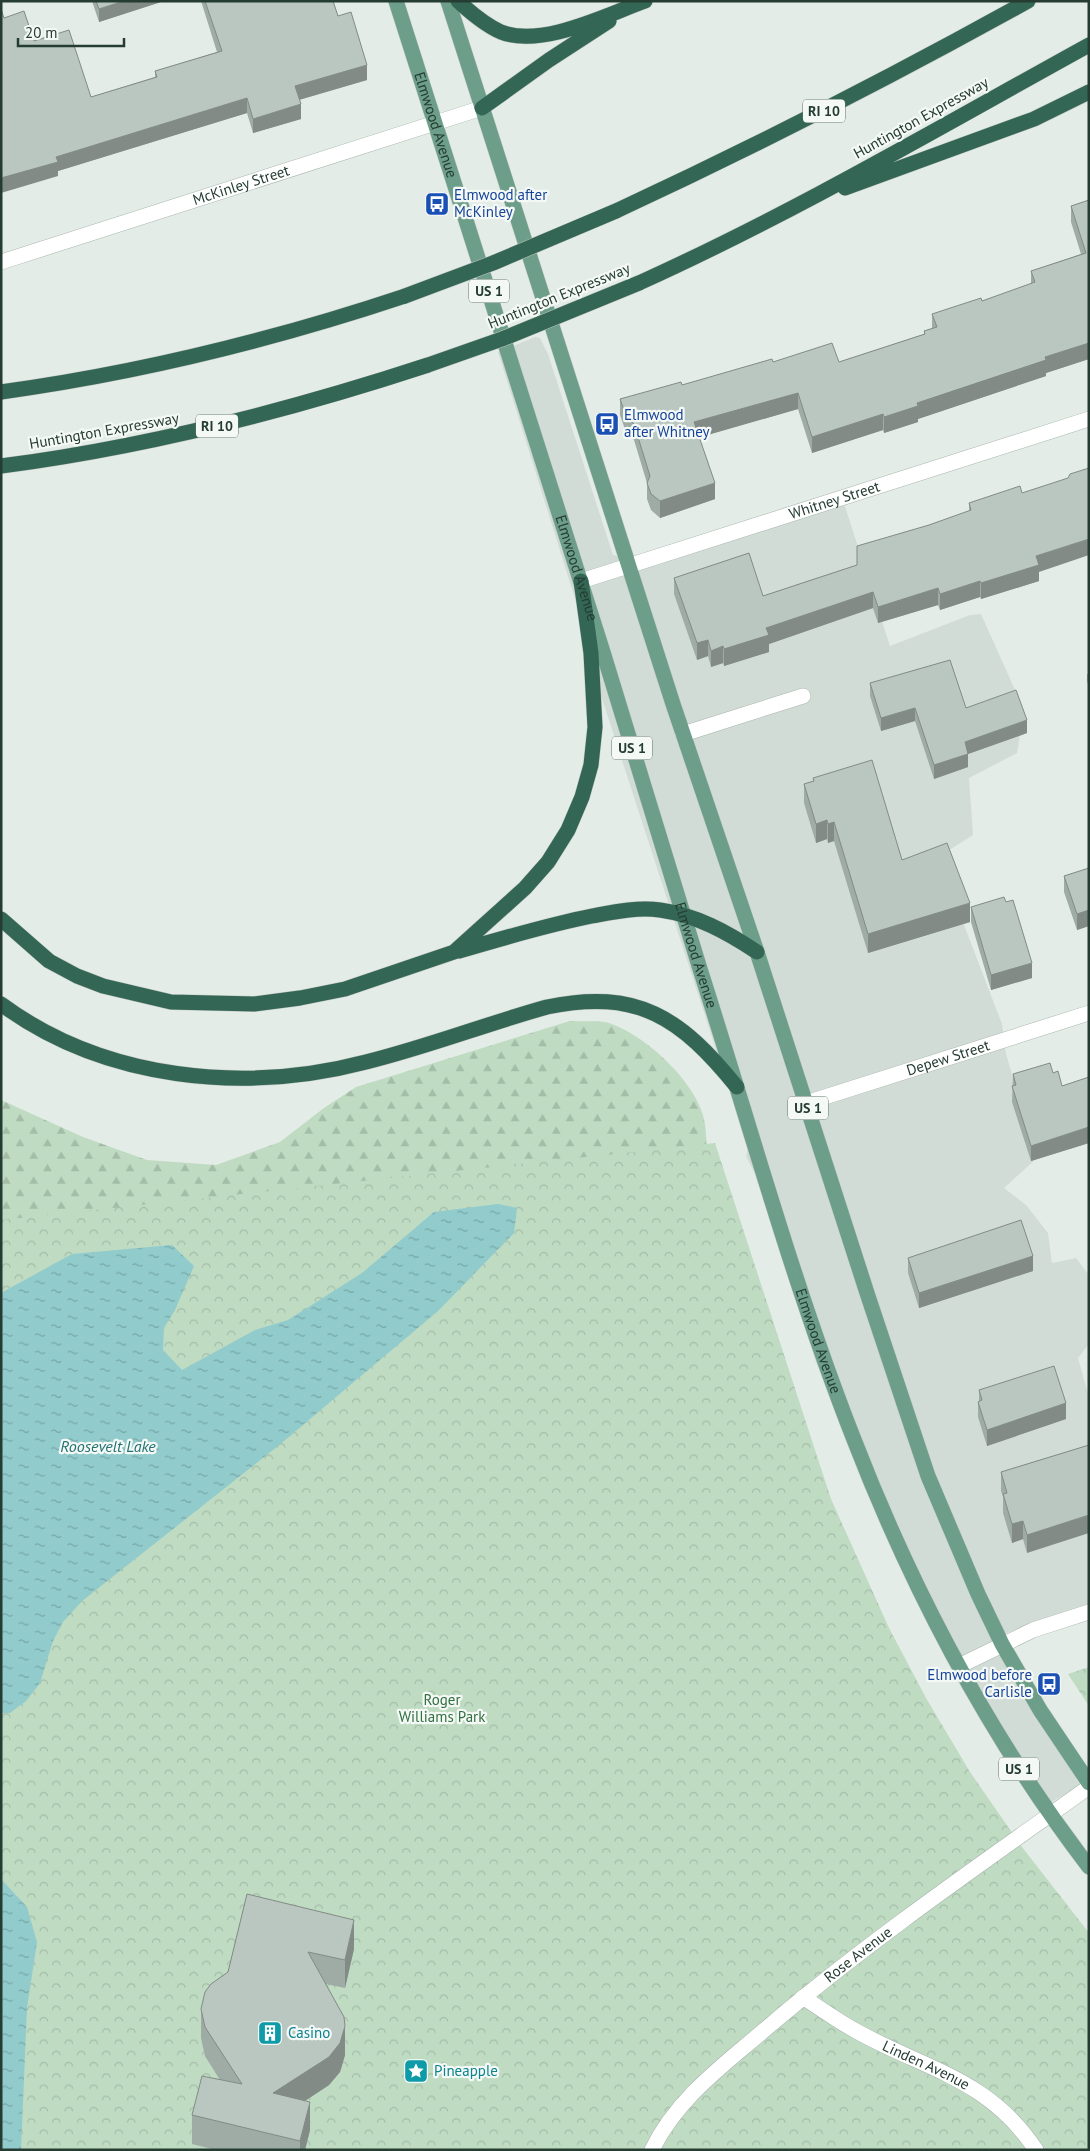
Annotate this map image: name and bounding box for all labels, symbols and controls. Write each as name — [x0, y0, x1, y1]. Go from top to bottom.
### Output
scale bar — [18, 15, 124, 47]
text: 20 m — [25, 23, 58, 42]
street label: Elmwood Avenue — [410, 69, 462, 180]
street label: Huntington Expressway — [850, 73, 992, 163]
road number: RI 10 — [803, 100, 845, 122]
street label: McKinley Street — [190, 160, 292, 209]
place label: Elmwood after McKinley — [454, 185, 547, 221]
bus stop icon: Elmwood after McKinley — [424, 191, 450, 217]
street label: Huntington Expressway — [485, 258, 633, 333]
road number: US 1 — [469, 280, 509, 302]
place label: Elmwood after Whitney — [624, 405, 710, 441]
street label: Huntington Expressway — [28, 408, 180, 453]
bus stop icon: Elmwood after Whitney — [594, 411, 620, 437]
road number: RI 10 — [196, 414, 238, 438]
street label: Whitney Street — [787, 476, 882, 523]
street label: Elmwood Avenue — [551, 512, 603, 623]
road number: US 1 — [612, 736, 652, 760]
street label: Elmwood Avenue — [671, 900, 722, 1010]
street label: Depew Street — [904, 1035, 992, 1079]
road number: US 1 — [788, 1096, 828, 1120]
street label: Elmwood Avenue — [791, 1286, 846, 1396]
water label: Roosevelt Lake — [60, 1436, 156, 1456]
place label: Elmwood before Carlisle — [927, 1665, 1032, 1701]
bus stop icon: Elmwood before Carlisle — [1036, 1671, 1062, 1697]
park label: Roger Williams Park — [399, 1690, 486, 1726]
road number: US 1 — [999, 1758, 1039, 1780]
street label: Rose Avenue — [820, 1922, 895, 1986]
building icon: Casino — [257, 2020, 283, 2046]
place label: Casino — [288, 2023, 330, 2042]
street label: Linden Avenue — [880, 2036, 973, 2094]
place icon: Pineapple — [403, 2058, 429, 2084]
place label: Pineapple — [434, 2061, 498, 2080]

